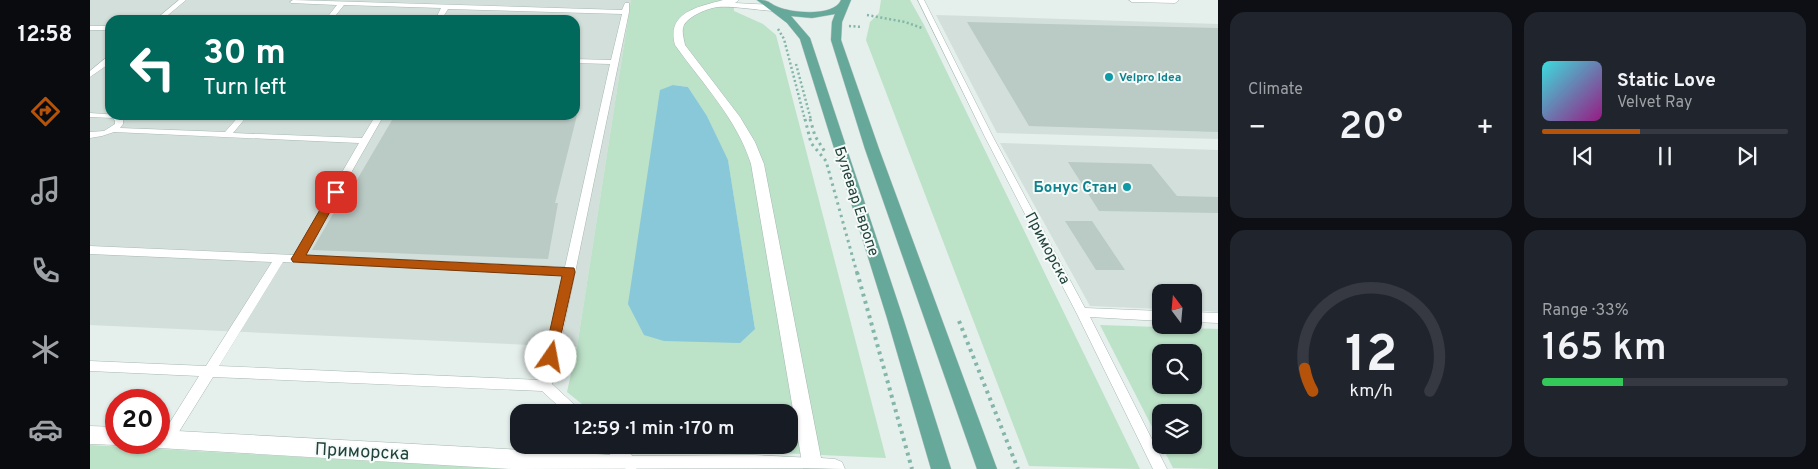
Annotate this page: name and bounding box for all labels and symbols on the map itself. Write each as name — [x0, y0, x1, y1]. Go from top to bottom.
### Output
place label: Velpro Idea — [1119, 70, 1181, 86]
marker: Velpro Idea — [1103, 71, 1115, 83]
street label: Булевар Европе — [829, 144, 882, 259]
pin — [315, 171, 357, 213]
place label: Бонус Стан — [1033, 179, 1117, 198]
marker: Бонус Стан — [1121, 181, 1133, 193]
street label: Приморска — [1020, 209, 1074, 288]
north arrow — [1152, 284, 1202, 334]
position arrow — [524, 330, 576, 382]
speed limit sign: 20 — [105, 389, 170, 454]
street label: Приморска — [314, 439, 410, 466]

